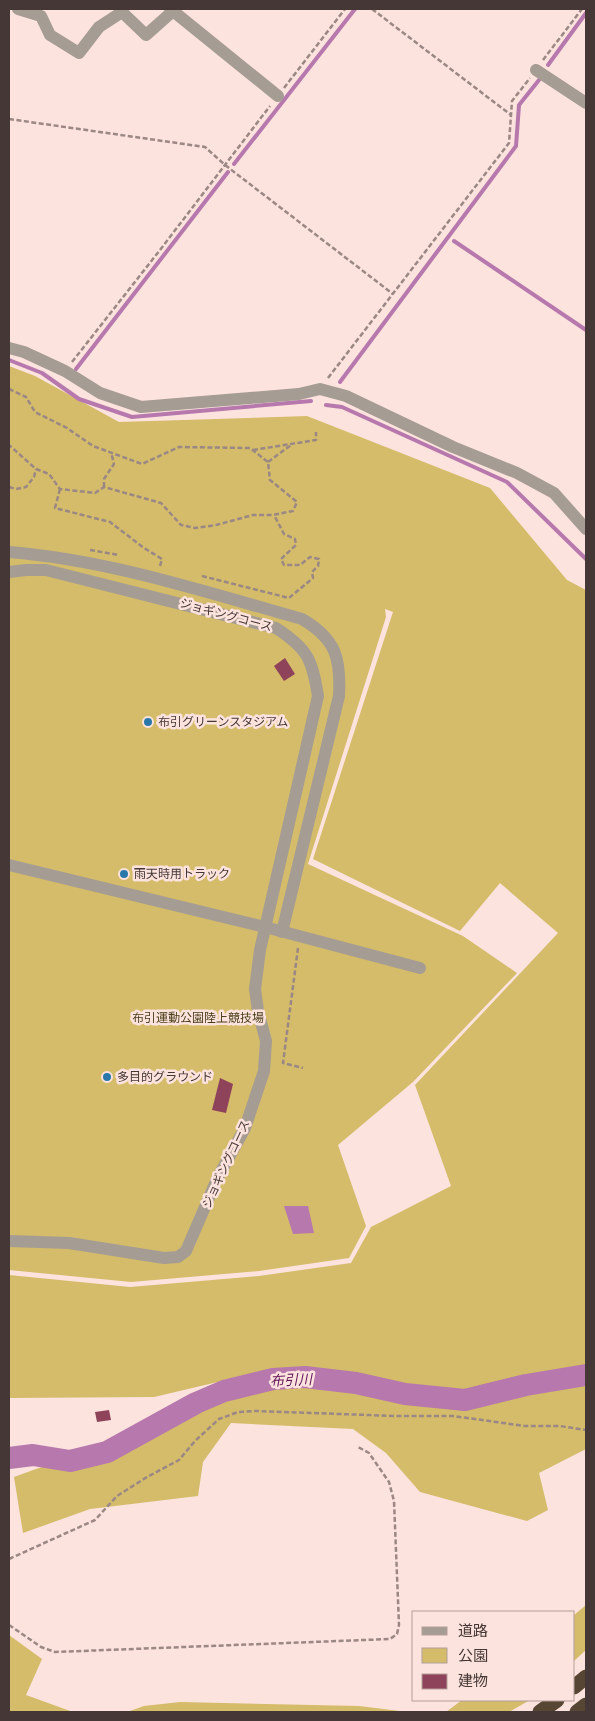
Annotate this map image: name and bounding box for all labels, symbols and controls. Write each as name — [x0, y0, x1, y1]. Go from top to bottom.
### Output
street label: ジョギングコース — [178, 596, 274, 634]
place label: 布引グリーンスタジアム — [158, 715, 288, 729]
marker: 布引グリーンスタジアム — [142, 716, 154, 728]
place label: 雨天時用トラック — [134, 867, 230, 881]
marker: 雨天時用トラック — [118, 868, 130, 880]
park label: 布引運動公園陸上競技場 — [132, 1011, 264, 1025]
place label: 多目的グラウンド — [117, 1070, 213, 1084]
marker: 多目的グラウンド — [101, 1071, 113, 1083]
street label: ジョギングコース — [199, 1118, 253, 1210]
water label: 布引川 — [270, 1371, 314, 1389]
legend — [412, 1611, 575, 1701]
text: 道路 — [458, 1622, 488, 1640]
text: 公園 — [458, 1647, 488, 1665]
text: 建物 — [458, 1672, 488, 1690]

